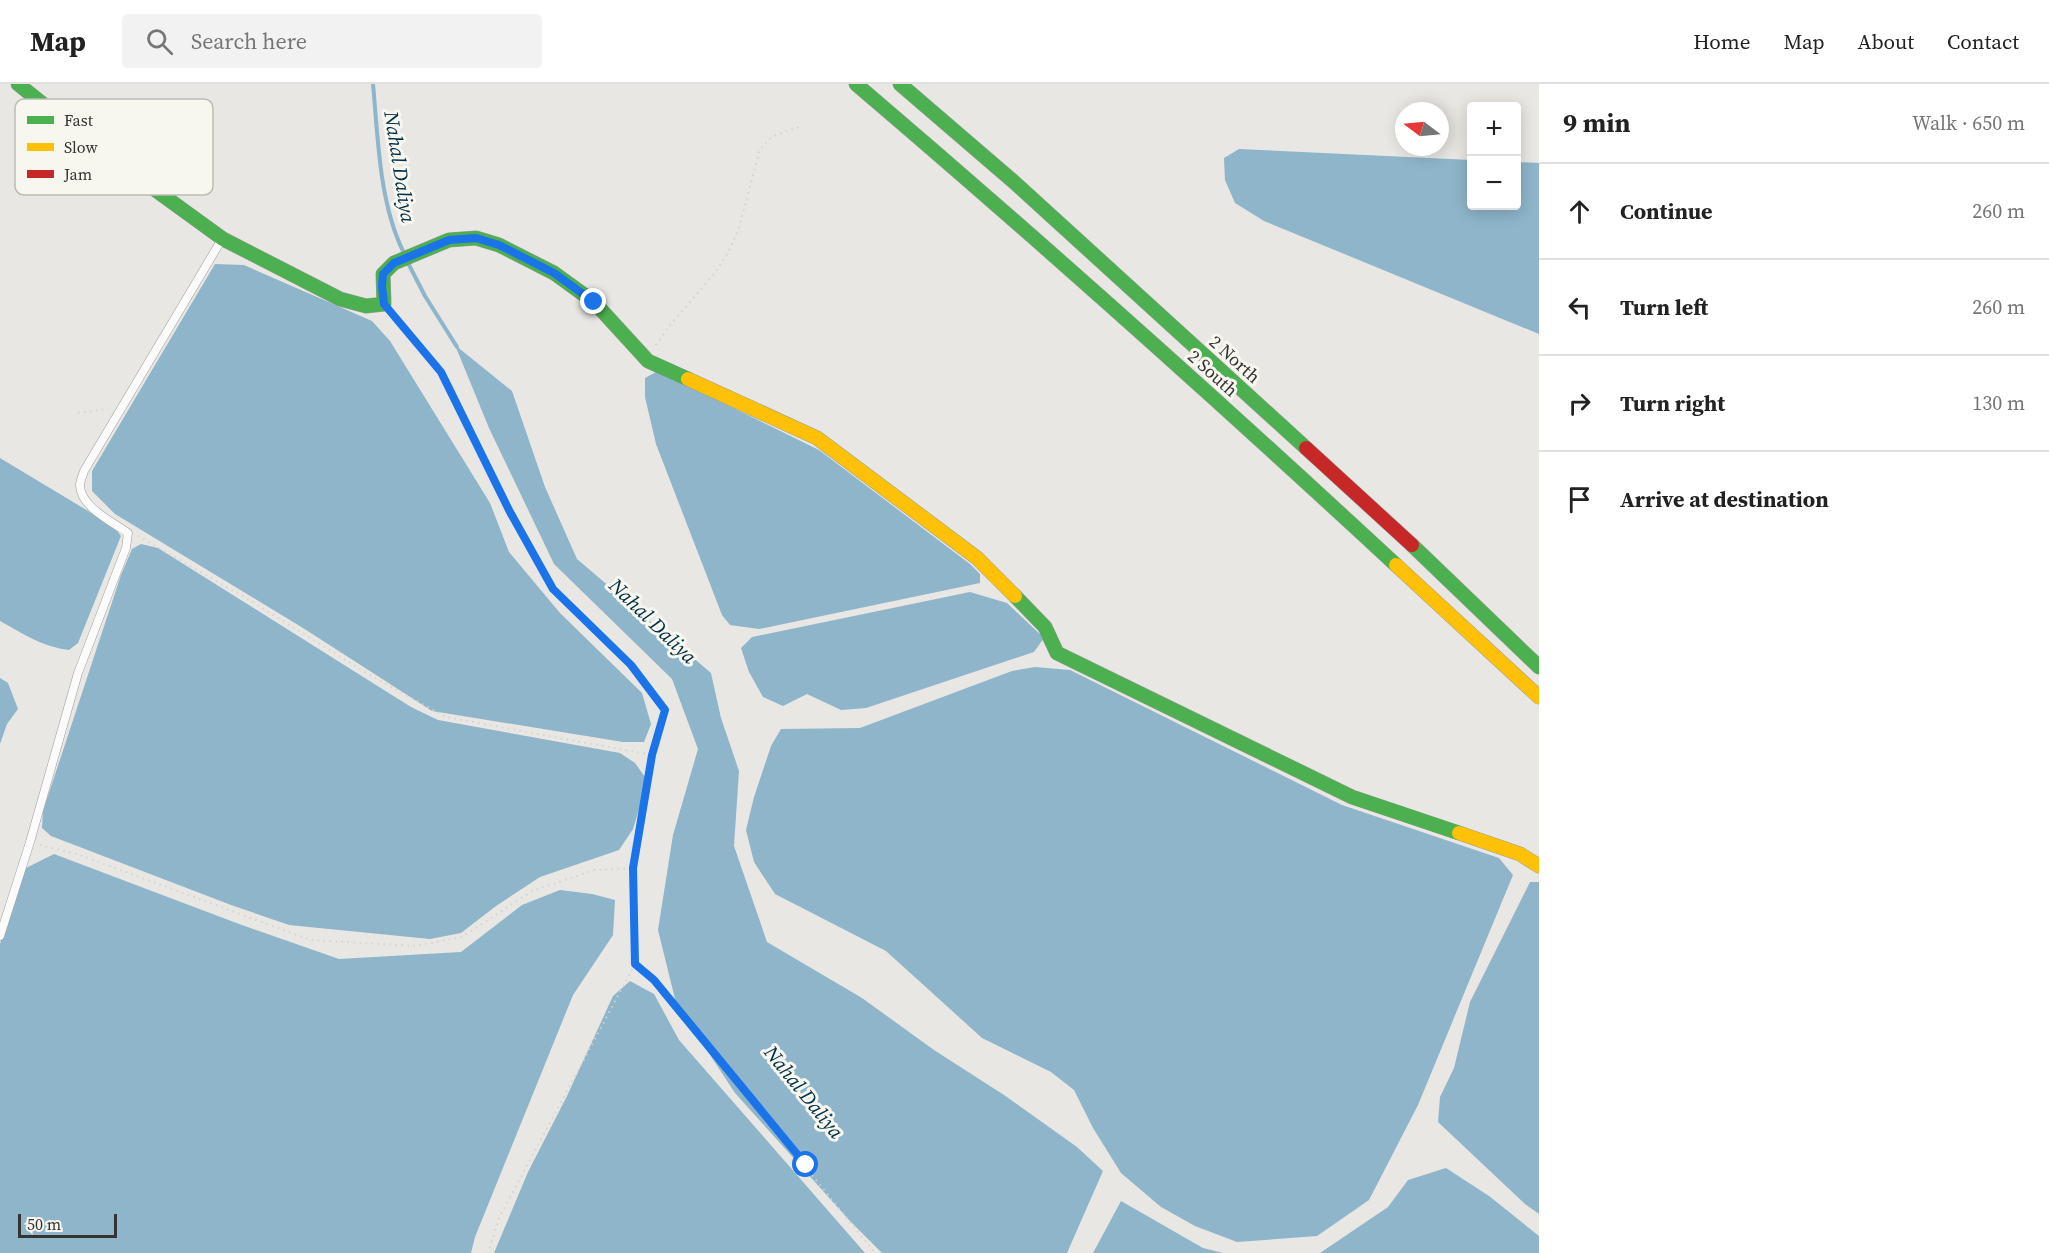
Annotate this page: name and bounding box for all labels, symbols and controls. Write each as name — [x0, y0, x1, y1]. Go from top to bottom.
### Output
search box — [122, 14, 542, 68]
text: Map — [30, 22, 86, 60]
icon: search — [143, 25, 176, 58]
text: Search here — [191, 26, 307, 56]
text: Home — [1693, 27, 1751, 56]
text: Map — [1784, 27, 1825, 56]
text: About — [1858, 27, 1914, 56]
text: Contact — [1947, 27, 2019, 56]
legend — [15, 99, 213, 195]
north arrow — [1395, 102, 1449, 156]
map controls — [1467, 102, 1521, 210]
button: + — [1467, 102, 1521, 156]
text: 9 min — [1563, 105, 1630, 141]
water label: Nahal Daliya — [377, 108, 423, 225]
text: Fast — [64, 109, 94, 131]
text: Walk · 650 m — [1912, 109, 2025, 137]
text: Slow — [64, 136, 99, 158]
button: − — [1467, 156, 1521, 210]
text: Jam — [63, 163, 92, 185]
icon: ahead — [1563, 195, 1596, 228]
text: Continue — [1620, 196, 1713, 226]
text: 260 m — [1972, 197, 2025, 225]
route end — [580, 288, 606, 314]
icon: left — [1563, 291, 1596, 324]
text: Turn left — [1620, 292, 1708, 322]
text: 260 m — [1972, 293, 2025, 321]
street label: 2 North — [1204, 329, 1266, 389]
street label: 2 South — [1183, 344, 1244, 402]
icon: right — [1563, 387, 1596, 420]
text: Turn right — [1620, 388, 1725, 418]
text: 130 m — [1972, 389, 2025, 417]
icon: arrive — [1563, 483, 1596, 516]
text: Arrive at destination — [1620, 484, 1829, 514]
water label: Nahal Daliya — [602, 571, 704, 670]
water label: Nahal Daliya — [757, 1039, 851, 1145]
route start — [792, 1151, 818, 1177]
scale bar — [18, 1211, 117, 1238]
text: 50 m — [27, 1213, 61, 1235]

